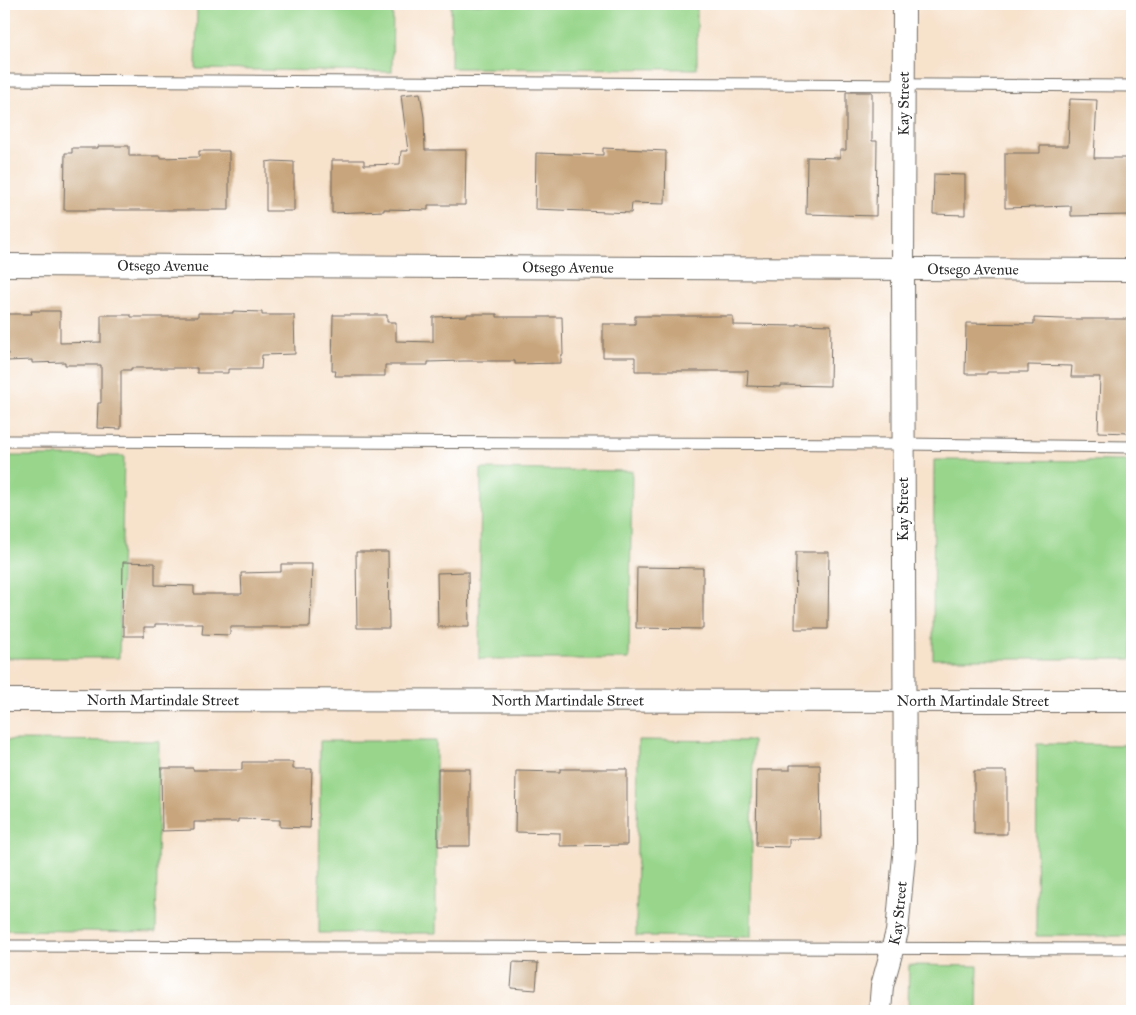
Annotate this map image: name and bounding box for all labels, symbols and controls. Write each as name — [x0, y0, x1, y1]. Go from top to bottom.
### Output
street label: Kay Street — [895, 71, 913, 136]
street label: Otsego Avenue — [117, 257, 209, 275]
street label: Otsego Avenue — [522, 258, 614, 277]
street label: Otsego Avenue — [927, 260, 1019, 278]
street label: Kay Street — [894, 476, 912, 541]
street label: North Martindale Street — [87, 691, 240, 709]
street label: North Martindale Street — [492, 691, 645, 710]
street label: North Martindale Street — [897, 692, 1050, 710]
street label: Kay Street — [885, 880, 911, 947]

